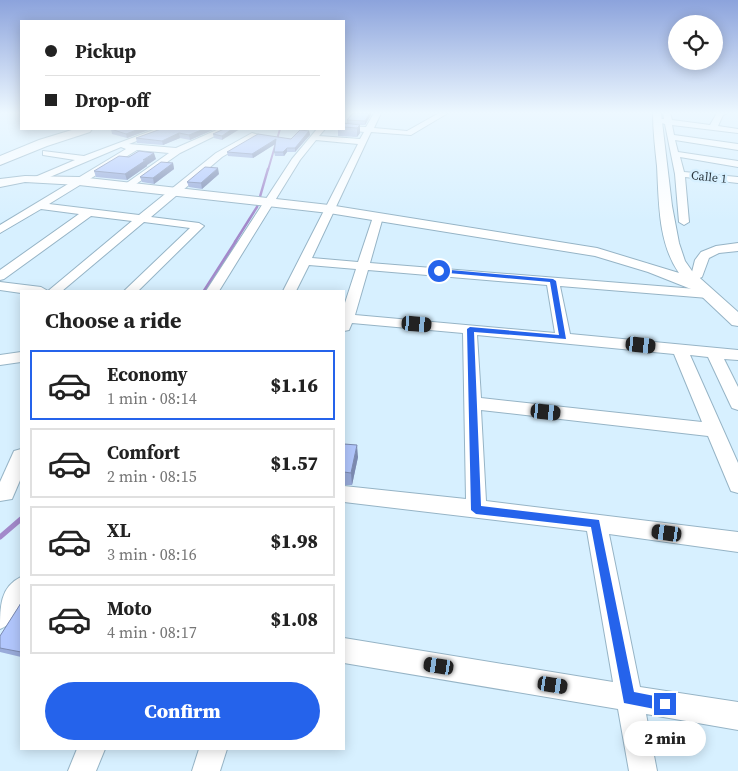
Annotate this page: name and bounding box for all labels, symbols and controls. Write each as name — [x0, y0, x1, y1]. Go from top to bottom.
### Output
map controls — [668, 15, 723, 70]
button: locate — [668, 15, 723, 70]
text: Pickup — [75, 38, 136, 64]
text: Drop-off — [75, 87, 149, 113]
street label: Calle 1 — [690, 167, 728, 187]
route start — [428, 260, 450, 282]
text: Choose a ride — [45, 305, 182, 335]
car — [401, 315, 432, 333]
car — [625, 336, 656, 354]
text: Economy — [107, 361, 188, 387]
icon: car — [47, 363, 92, 408]
text: $1.16 — [270, 372, 318, 398]
text: 1 min · 08:14 — [107, 387, 197, 409]
car — [530, 403, 561, 421]
text: Comfort — [107, 439, 180, 465]
icon: car — [47, 441, 92, 486]
text: $1.57 — [270, 450, 318, 476]
text: 2 min · 08:15 — [107, 465, 197, 487]
text: XL — [107, 517, 130, 543]
icon: car — [47, 519, 92, 564]
car — [651, 523, 682, 543]
text: $1.98 — [270, 528, 318, 554]
text: 3 min · 08:16 — [107, 543, 197, 565]
text: Moto — [107, 595, 152, 621]
icon: car — [47, 597, 92, 642]
text: $1.08 — [270, 606, 318, 632]
text: 4 min · 08:17 — [107, 621, 197, 643]
car — [423, 656, 454, 676]
car — [537, 675, 568, 695]
button: Confirm — [45, 682, 320, 740]
route end — [654, 693, 676, 715]
callout: 2 min — [624, 722, 706, 756]
text: 2 min — [644, 727, 686, 749]

